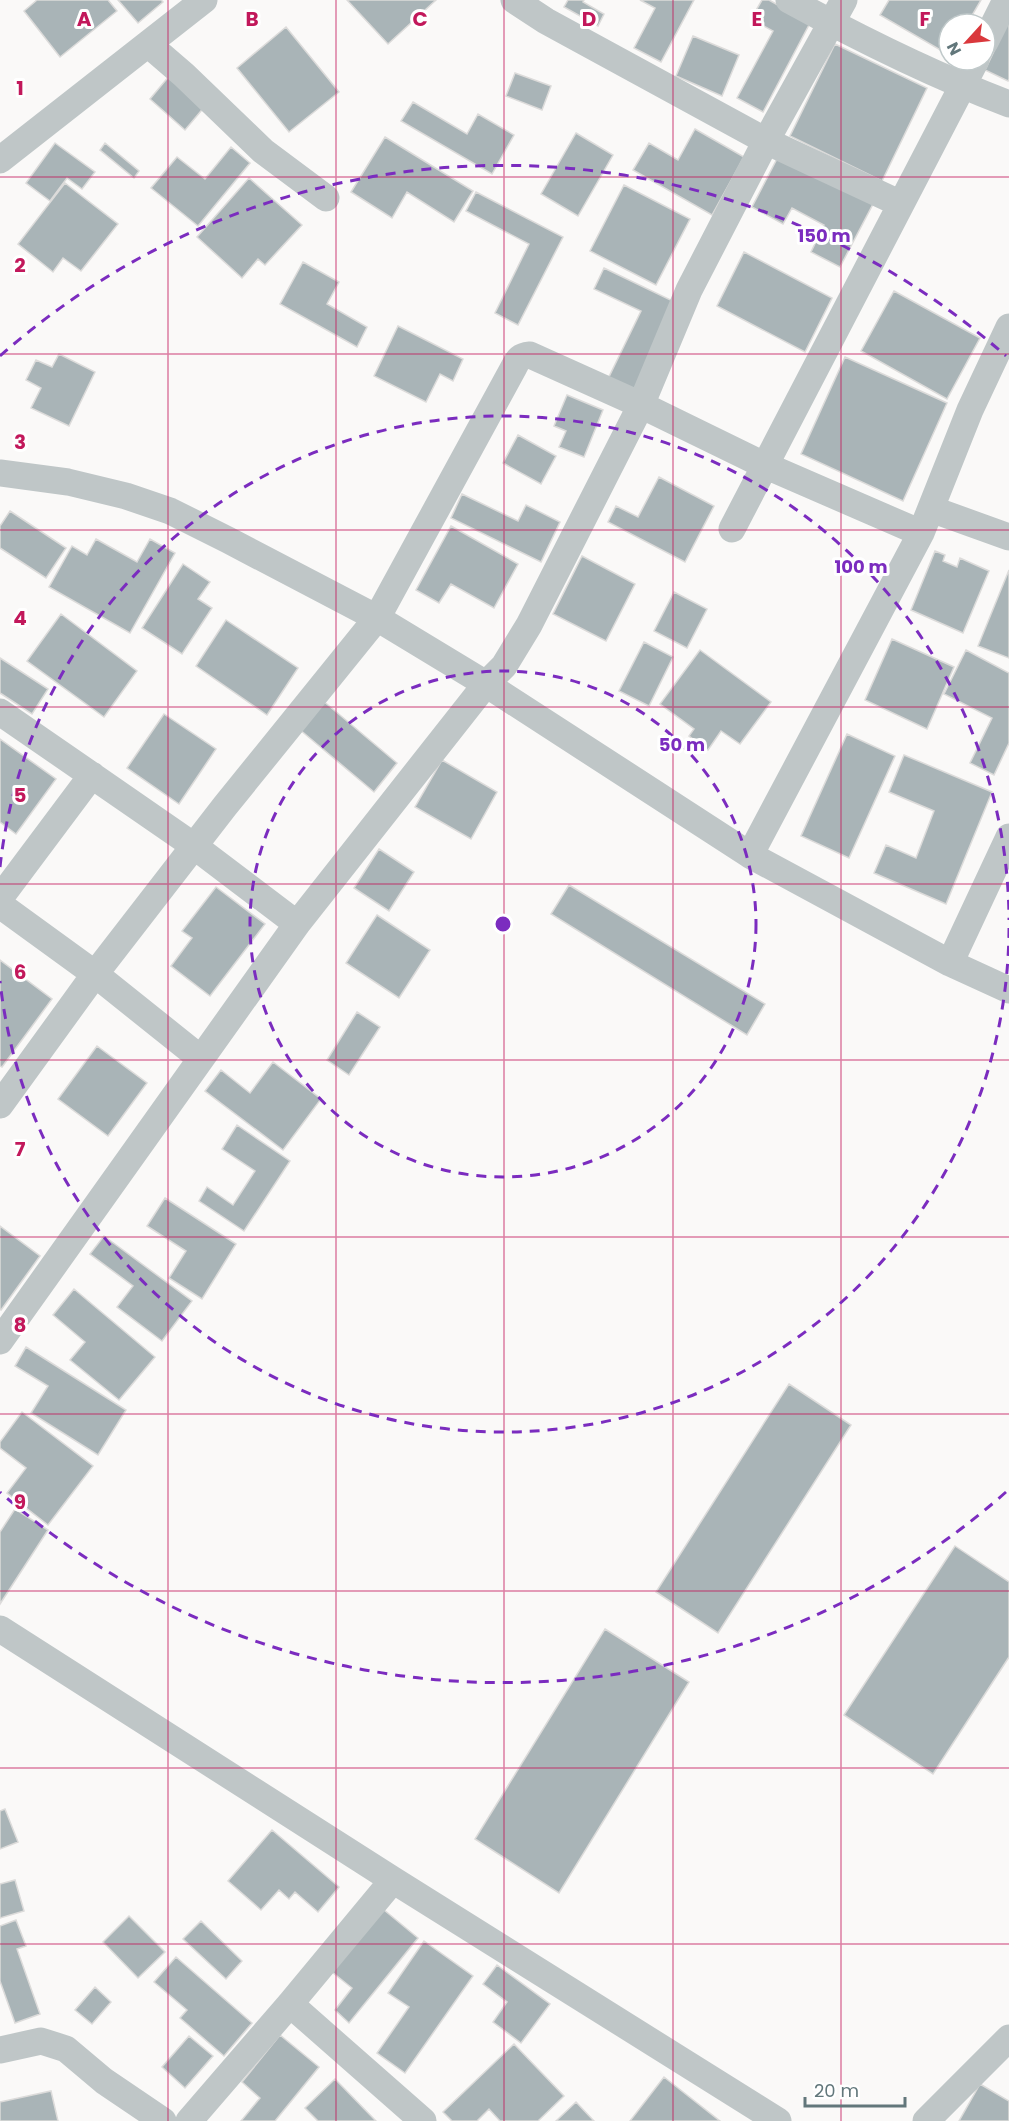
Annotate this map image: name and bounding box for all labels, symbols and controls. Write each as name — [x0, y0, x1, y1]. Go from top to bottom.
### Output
text: A — [77, 5, 92, 33]
text: B — [245, 5, 259, 33]
text: C — [412, 5, 428, 33]
text: D — [582, 5, 596, 33]
text: E — [752, 5, 762, 33]
text: F — [920, 5, 931, 33]
north arrow — [937, 12, 997, 72]
text: N — [941, 38, 967, 59]
text: 1 — [16, 74, 24, 102]
text: 150 m — [797, 223, 851, 248]
text: 2 — [14, 251, 26, 279]
text: 3 — [14, 428, 26, 456]
text: 100 m — [834, 554, 888, 579]
text: 4 — [13, 604, 27, 632]
text: 50 m — [659, 732, 705, 757]
text: 5 — [14, 781, 27, 809]
centre of rings — [493, 914, 513, 934]
text: 6 — [14, 958, 26, 986]
text: 7 — [15, 1135, 26, 1163]
text: 8 — [14, 1311, 26, 1339]
text: 9 — [14, 1488, 26, 1516]
scale bar — [805, 2070, 906, 2108]
text: 20 m — [814, 2078, 859, 2103]

